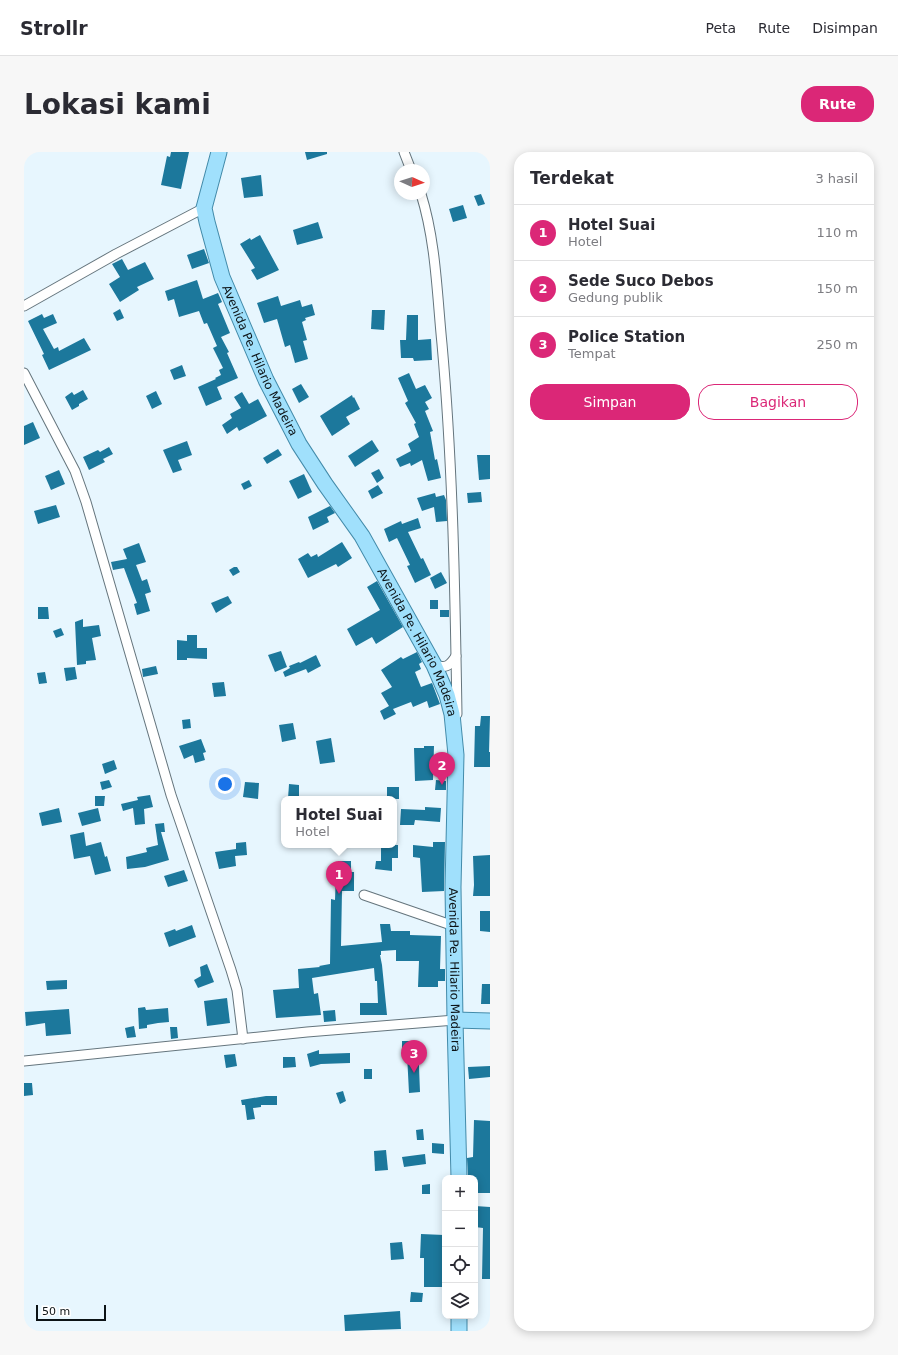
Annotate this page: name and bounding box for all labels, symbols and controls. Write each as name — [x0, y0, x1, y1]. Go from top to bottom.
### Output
text: Strollr — [20, 17, 88, 39]
text: Peta — [705, 20, 736, 36]
text: Rute — [758, 20, 790, 36]
text: Disimpan — [812, 20, 878, 36]
button: Rute — [801, 86, 874, 122]
text: Lokasi kami — [24, 88, 211, 121]
north arrow — [394, 164, 430, 200]
text: Terdekat — [530, 168, 614, 188]
text: 3 hasil — [815, 171, 858, 186]
text: Hotel Suai — [568, 216, 655, 234]
text: 1 — [538, 225, 548, 240]
text: 110 m — [816, 225, 858, 240]
text: Hotel — [568, 234, 602, 249]
text: Sede Suco Debos — [568, 272, 714, 290]
text: 2 — [538, 281, 548, 296]
text: 150 m — [816, 281, 858, 296]
street label: Avenida Pe. Hilario Madeira — [219, 283, 301, 438]
text: Gedung publik — [568, 290, 663, 305]
text: Police Station — [568, 328, 685, 346]
text: 3 — [538, 337, 548, 352]
text: 250 m — [816, 337, 858, 352]
text: Tempat — [568, 346, 616, 361]
button: Simpan — [530, 384, 690, 420]
button: Bagikan — [698, 384, 858, 420]
street label: Avenida Pe. Hilario Madeira — [374, 566, 459, 718]
pin: 2 — [429, 752, 455, 785]
your location — [215, 774, 235, 794]
popup — [281, 796, 397, 848]
text: Hotel Suai — [295, 806, 383, 824]
text: Hotel — [295, 824, 330, 839]
pin: 1 — [326, 861, 352, 894]
street label: Avenida Pe. Hilario Madeira — [446, 887, 463, 1052]
pin: 3 — [401, 1040, 427, 1073]
map controls — [442, 1175, 478, 1319]
button: + — [442, 1175, 478, 1211]
button: − — [442, 1211, 478, 1247]
button: locate — [442, 1247, 478, 1283]
button: layers — [442, 1283, 478, 1319]
scale bar — [36, 1303, 106, 1322]
text: 50 m — [42, 1305, 70, 1318]

